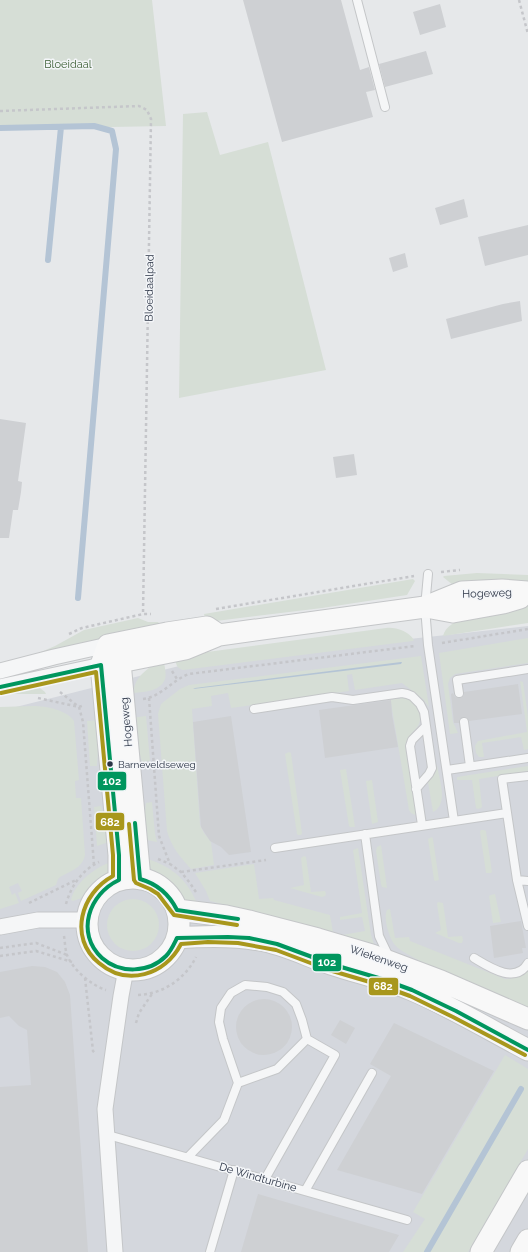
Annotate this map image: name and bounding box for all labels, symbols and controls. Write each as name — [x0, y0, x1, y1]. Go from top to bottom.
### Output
park label: Bloeidaal — [44, 58, 92, 71]
street label: Bloeidaalpad — [142, 254, 157, 322]
street label: Hogeweg — [462, 586, 512, 601]
street label: Hogeweg — [118, 697, 135, 747]
marker: Barneveldseweg — [105, 759, 115, 769]
place label: Barneveldseweg — [118, 759, 196, 770]
line badge: 102 — [97, 771, 127, 791]
text: 102 — [103, 775, 121, 788]
line badge: 682 — [95, 812, 125, 831]
text: 682 — [100, 816, 120, 829]
street label: Wiekenweg — [348, 942, 410, 974]
line badge: 102 — [312, 953, 342, 972]
text: 102 — [318, 956, 336, 969]
line badge: 682 — [368, 977, 399, 996]
text: 682 — [373, 980, 393, 993]
street label: De Windturbine — [218, 1160, 299, 1195]

